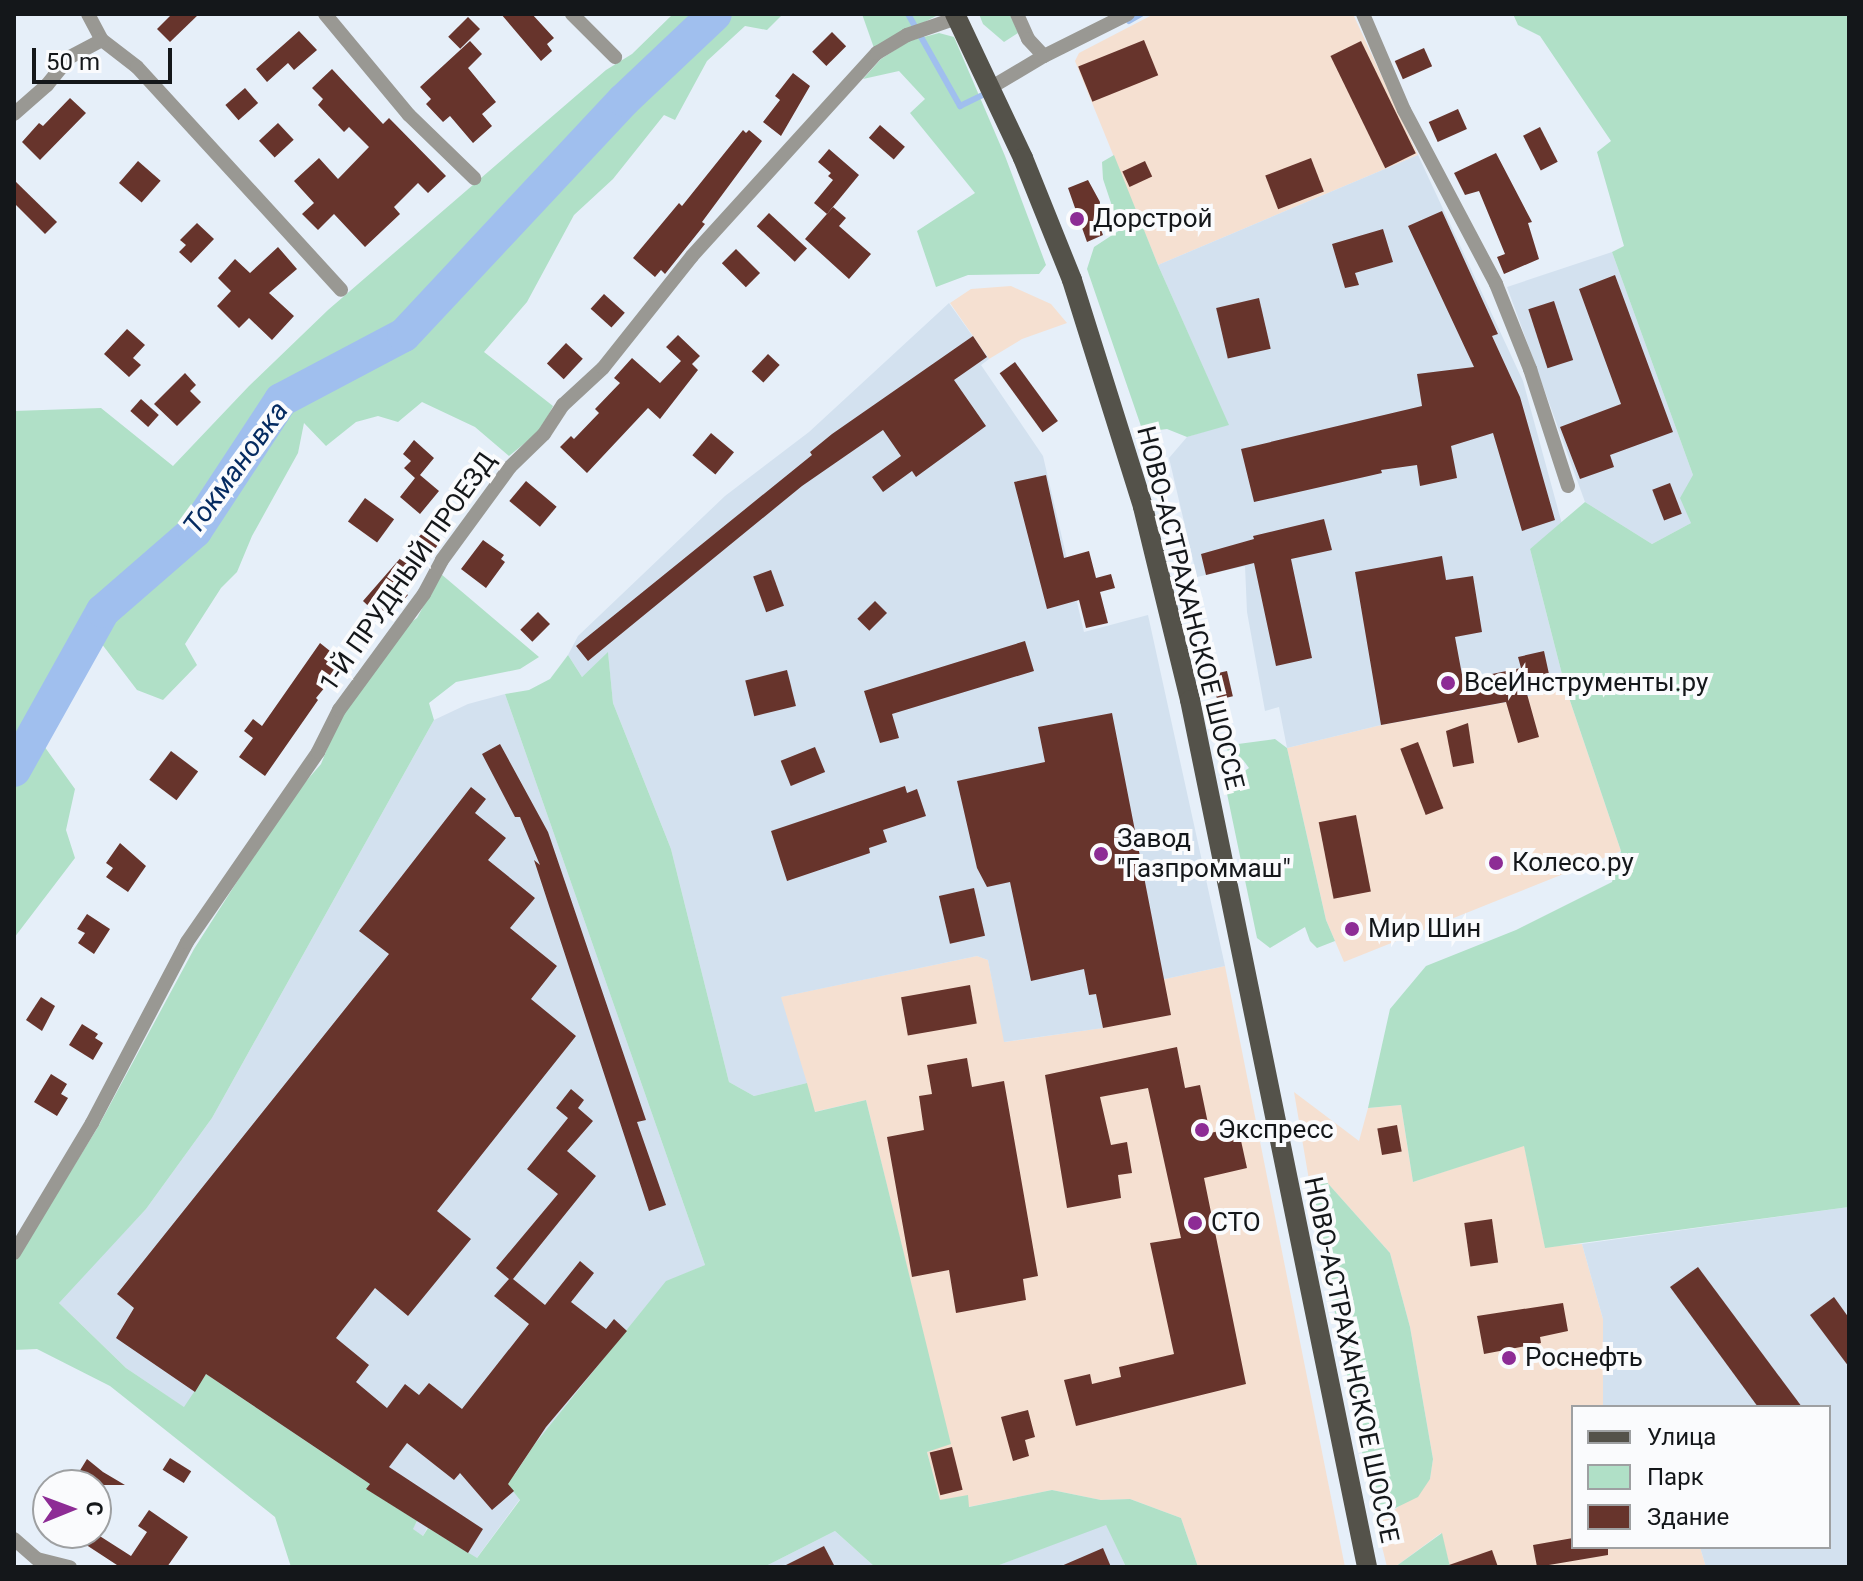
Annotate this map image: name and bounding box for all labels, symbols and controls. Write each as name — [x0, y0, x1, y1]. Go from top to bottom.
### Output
scale bar — [36, 32, 176, 82]
text: 50 m — [46, 48, 100, 76]
place label: Дорстрой — [1093, 203, 1213, 235]
marker: Дорстрой — [1068, 210, 1086, 228]
water label: Токмановка — [177, 395, 295, 541]
street label: НОВО-АСТРАХАНСКОЕ ШОССЕ — [1130, 423, 1250, 793]
street label: 1-Й ПРУДНЫЙ ПРОЕЗД — [313, 446, 503, 698]
place label: ВсеИнструменты.ру — [1464, 667, 1708, 699]
marker: ВсеИнструменты.ру — [1439, 674, 1457, 692]
place label: Завод "Газпроммаш" — [1117, 823, 1291, 884]
marker: Завод "Газпроммаш" — [1092, 845, 1110, 863]
place label: Колесо.ру — [1512, 847, 1634, 879]
marker: Колесо.ру — [1487, 854, 1505, 872]
place label: Мир Шин — [1368, 913, 1481, 945]
marker: Мир Шин — [1343, 920, 1361, 938]
place label: Экспресс — [1218, 1114, 1334, 1146]
marker: Экспресс — [1193, 1121, 1211, 1139]
street label: НОВО-АСТРАХАНСКОЕ ШОССЕ — [1297, 1174, 1405, 1546]
place label: СТО — [1211, 1207, 1261, 1239]
marker: СТО — [1186, 1214, 1204, 1232]
place label: Роснефть — [1525, 1342, 1643, 1374]
marker: Роснефть — [1500, 1349, 1518, 1367]
legend — [1571, 1405, 1831, 1549]
text: Улица — [1647, 1423, 1716, 1451]
text: Парк — [1647, 1463, 1704, 1491]
north arrow — [32, 1469, 112, 1549]
text: С — [82, 1501, 107, 1516]
text: Здание — [1647, 1503, 1729, 1531]

